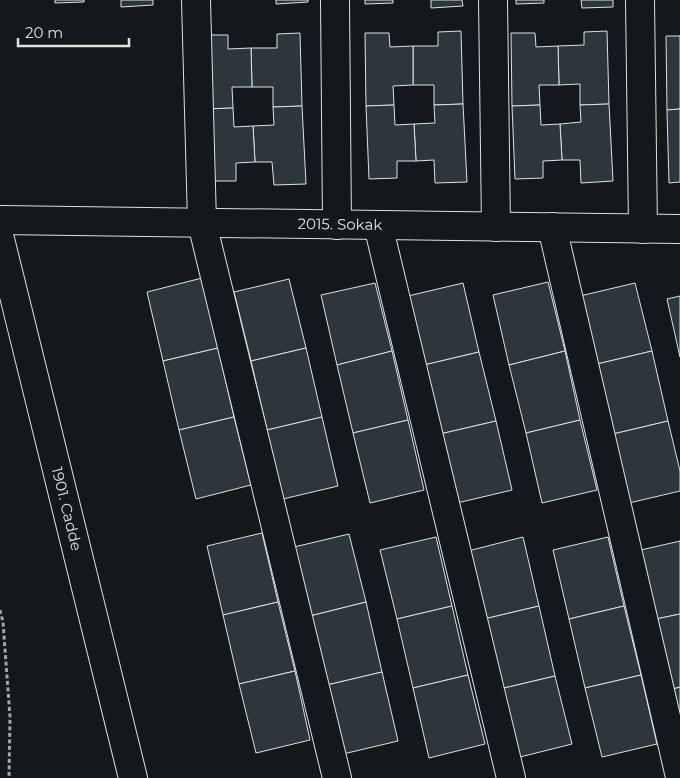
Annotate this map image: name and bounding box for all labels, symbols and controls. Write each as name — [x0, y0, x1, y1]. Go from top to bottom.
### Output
scale bar — [18, 15, 129, 47]
text: 20 m — [25, 23, 63, 42]
street label: 2015. Sokak — [297, 214, 383, 234]
street label: 1901. Cadde — [48, 465, 87, 553]

